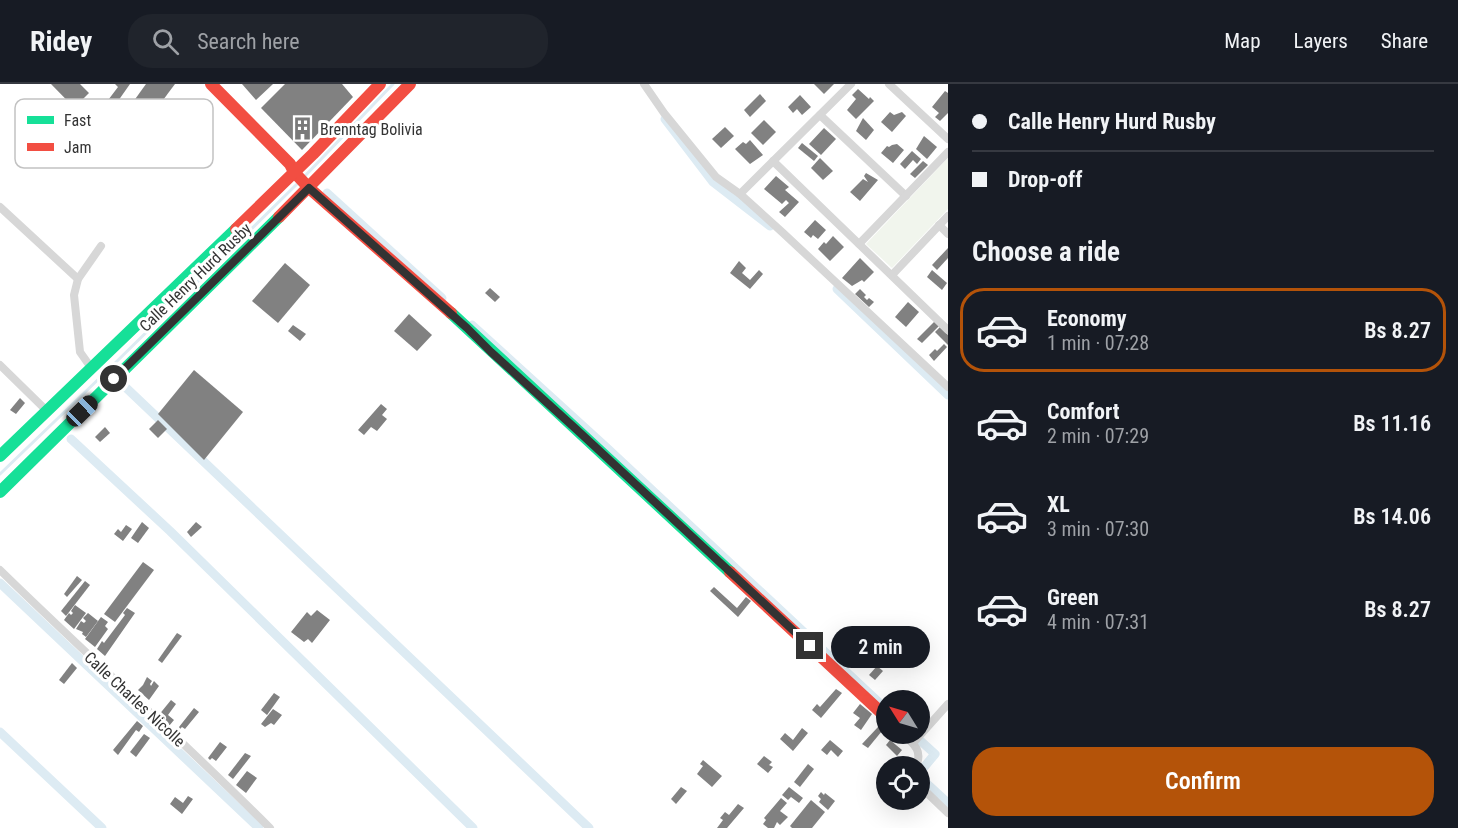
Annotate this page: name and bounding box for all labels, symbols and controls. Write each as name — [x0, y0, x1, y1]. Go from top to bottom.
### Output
search box — [128, 14, 548, 68]
text: Ridey — [30, 25, 92, 58]
icon: search — [149, 25, 182, 58]
text: Search here — [197, 29, 299, 54]
text: Map — [1224, 29, 1261, 53]
text: Layers — [1294, 29, 1348, 53]
text: Share — [1381, 29, 1428, 53]
legend — [15, 99, 213, 168]
text: Calle Henry Hurd Rusby — [1008, 109, 1216, 134]
text: Fast — [64, 111, 91, 130]
building icon: Brenntag Bolivia — [289, 116, 315, 142]
place label: Brenntag Bolivia — [320, 120, 423, 139]
text: Jam — [64, 138, 91, 157]
text: Drop-off — [1008, 167, 1082, 192]
street label: Calle Henry Hurd Rusby — [136, 219, 255, 336]
text: Choose a ride — [972, 236, 1120, 268]
icon: car — [975, 303, 1029, 357]
text: Economy — [1047, 306, 1127, 331]
text: Bs 8.27 — [1364, 318, 1431, 343]
text: 1 min · 07:28 — [1047, 331, 1149, 355]
route start — [100, 365, 127, 392]
car — [63, 392, 101, 430]
icon: car — [975, 396, 1029, 450]
text: Comfort — [1047, 399, 1120, 424]
text: Bs 11.16 — [1353, 411, 1431, 436]
text: 2 min · 07:29 — [1047, 424, 1149, 448]
icon: car — [975, 489, 1029, 543]
text: XL — [1047, 492, 1070, 517]
text: Bs 14.06 — [1353, 504, 1431, 529]
text: 3 min · 07:30 — [1047, 517, 1149, 541]
icon: car — [975, 582, 1029, 636]
text: Green — [1047, 585, 1099, 610]
text: Bs 8.27 — [1364, 597, 1431, 622]
text: 4 min · 07:31 — [1047, 610, 1149, 634]
callout: 2 min — [831, 625, 930, 667]
route end — [796, 632, 823, 659]
text: 2 min — [858, 635, 903, 659]
street label: Calle Charles Nicolle — [80, 648, 189, 751]
north arrow — [876, 690, 930, 744]
map controls — [876, 690, 930, 810]
button: Confirm — [972, 747, 1434, 816]
button: locate — [876, 756, 930, 810]

